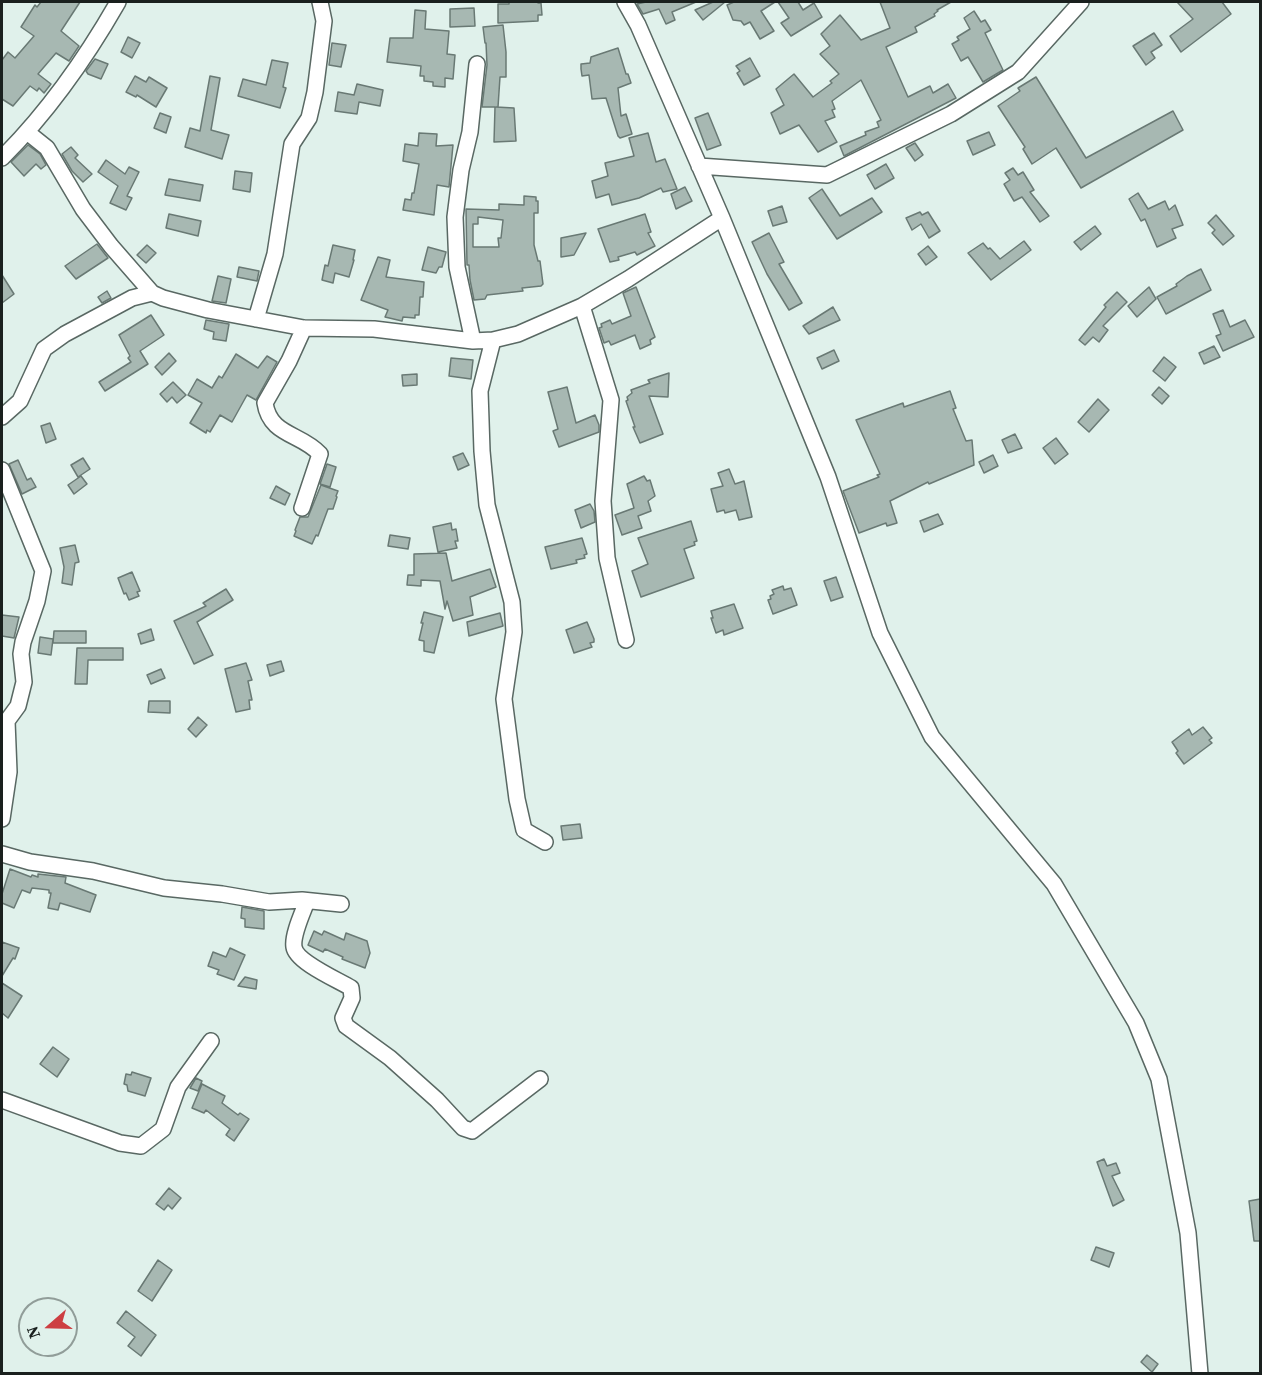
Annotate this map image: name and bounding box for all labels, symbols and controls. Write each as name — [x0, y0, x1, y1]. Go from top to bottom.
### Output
north arrow — [18, 1297, 78, 1357]
text: N — [21, 1323, 45, 1342]

